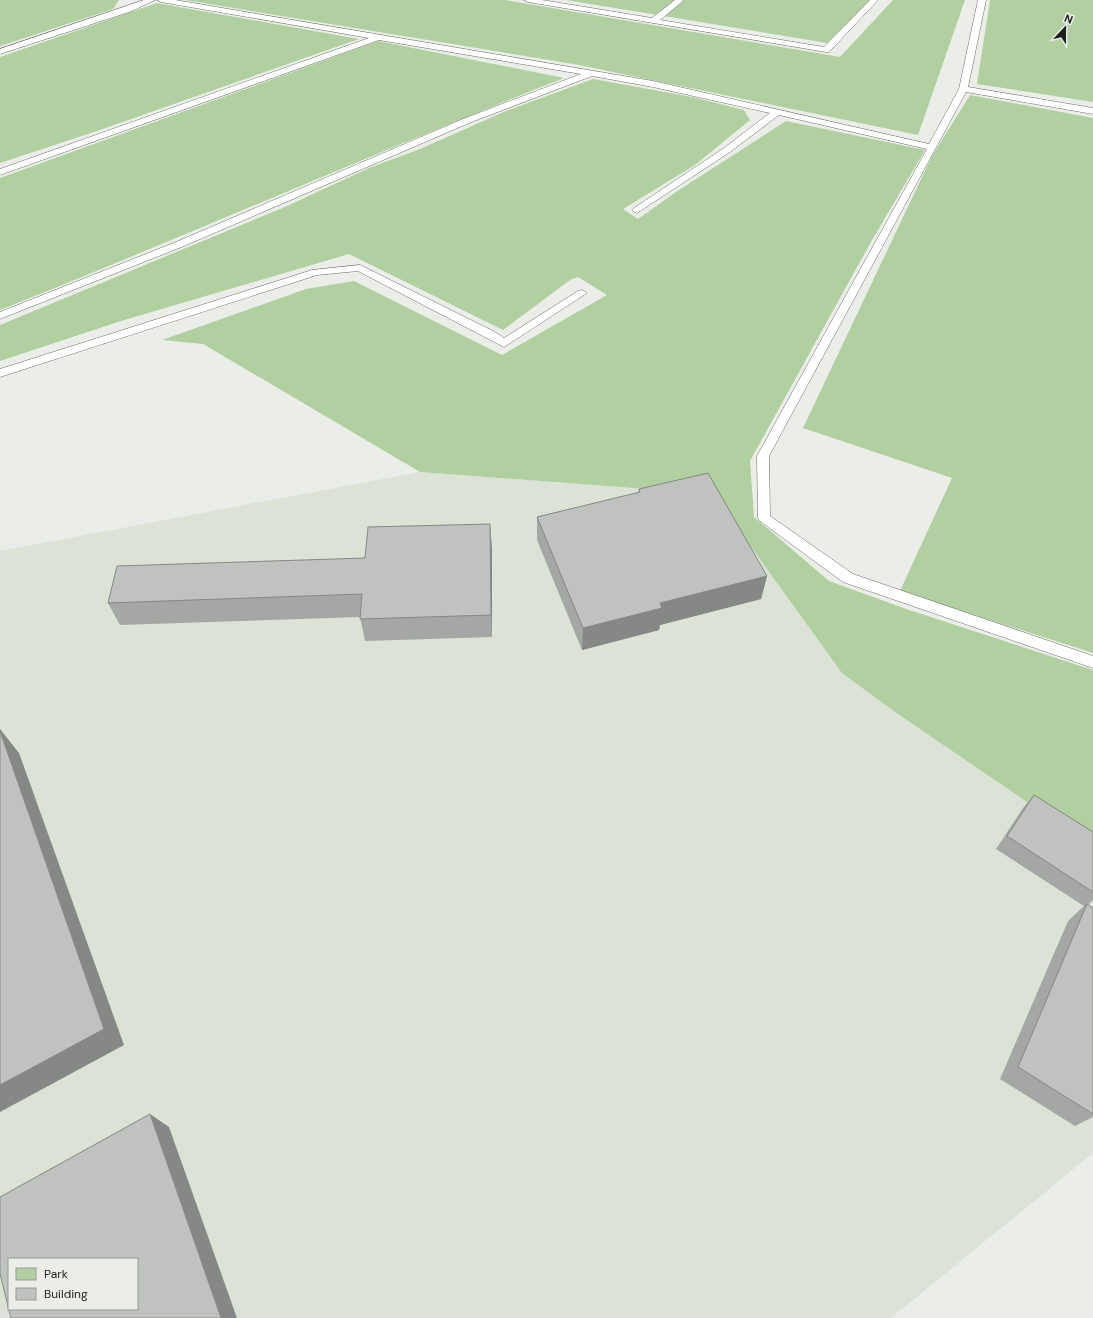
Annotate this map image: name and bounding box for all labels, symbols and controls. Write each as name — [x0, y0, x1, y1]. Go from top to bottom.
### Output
north arrow — [1045, 8, 1085, 48]
text: N — [1062, 11, 1075, 27]
legend — [8, 1258, 138, 1310]
text: Park — [44, 1266, 68, 1282]
text: Building — [44, 1286, 88, 1302]

